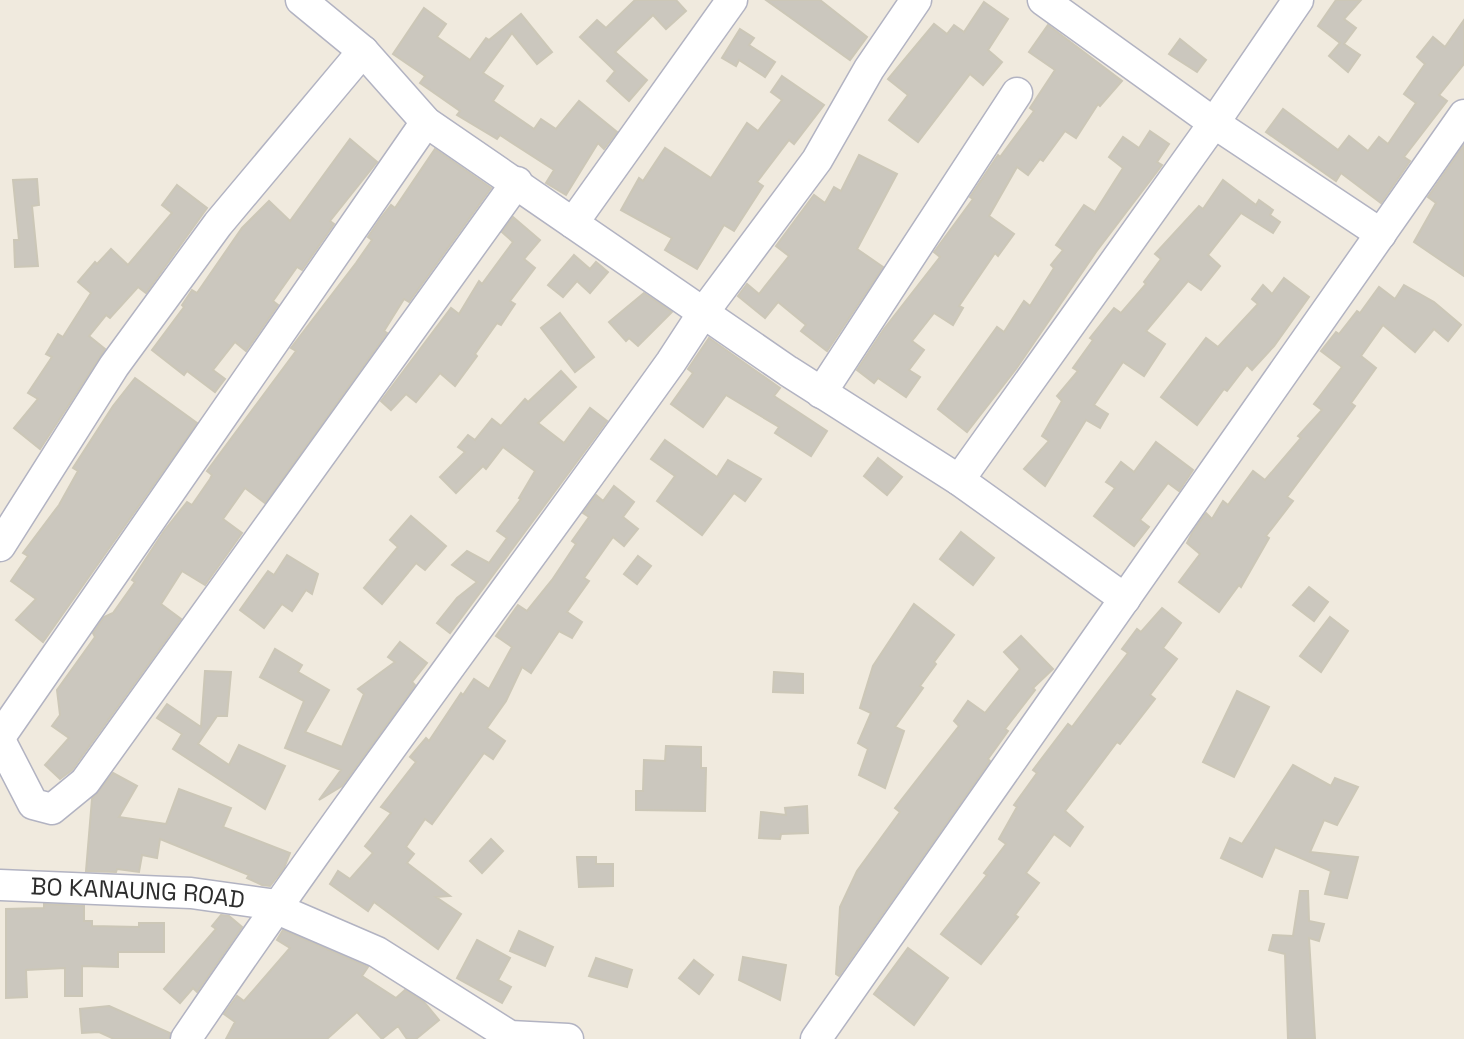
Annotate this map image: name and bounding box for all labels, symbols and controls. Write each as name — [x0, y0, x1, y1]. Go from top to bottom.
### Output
street label: BO KANAUNG ROAD — [30, 870, 247, 915]

